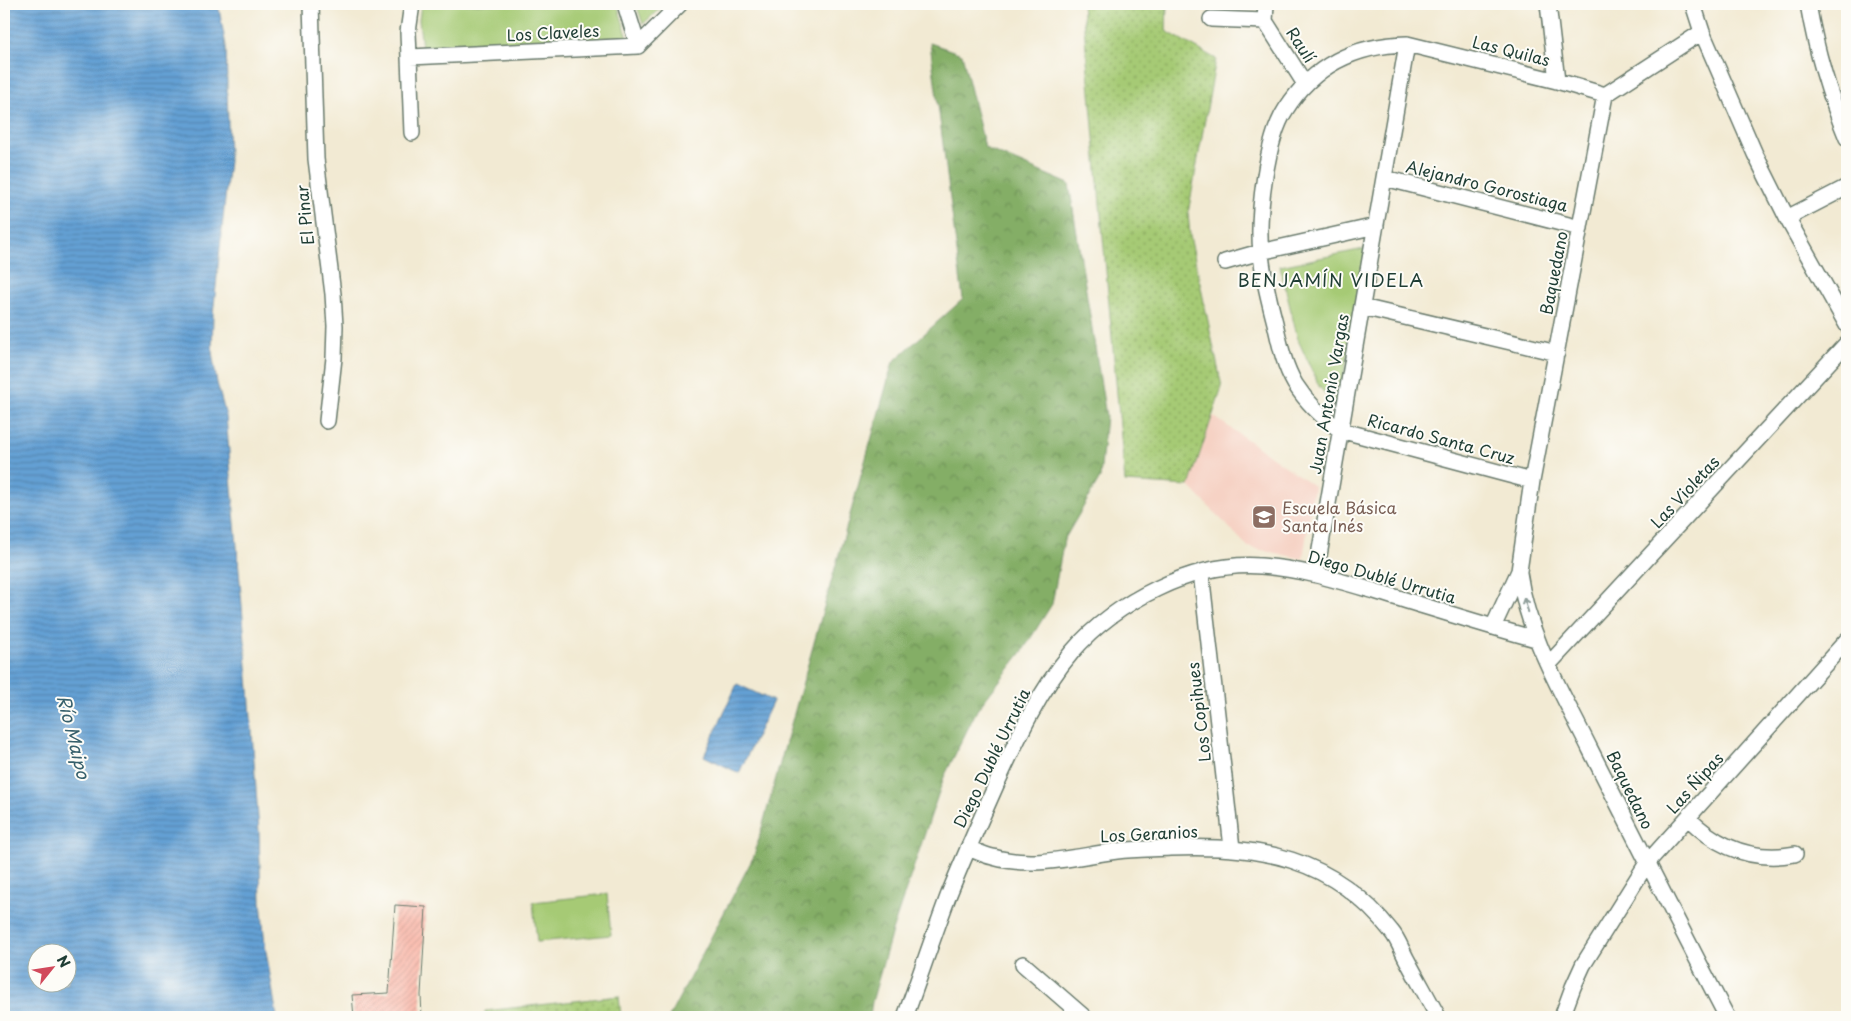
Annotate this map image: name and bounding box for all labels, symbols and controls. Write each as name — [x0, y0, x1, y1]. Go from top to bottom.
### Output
street label: Los Claveles — [506, 18, 600, 46]
street label: Raulí — [1281, 22, 1323, 68]
street label: Las Quilas — [1470, 29, 1553, 71]
street label: Alejandro Gorostiaga — [1404, 153, 1571, 217]
street label: El Pinar — [289, 183, 319, 246]
street label: Baquedano — [1533, 229, 1573, 317]
district label: BENJAMÍN VIDELA — [1238, 266, 1424, 293]
street label: Juan Antonio Vargas — [1302, 312, 1354, 476]
street label: Ricardo Santa Cruz — [1365, 407, 1518, 469]
street label: Las Violetas — [1644, 450, 1724, 533]
place label: Escuela Básica Santa Inés — [1282, 495, 1397, 537]
school or university icon: Escuela Básica Santa Inés — [1251, 504, 1277, 530]
street label: Diego Dublé Urrutia — [1305, 543, 1459, 609]
one-way arrow — [1520, 598, 1530, 614]
street label: Los Copihues — [1180, 661, 1216, 763]
street label: Diego Dublé Urrutia — [947, 683, 1035, 832]
water label: Río Maipo — [51, 692, 98, 782]
street label: Baquedano — [1601, 746, 1660, 833]
street label: Las Ñipas — [1660, 746, 1728, 818]
street label: Los Geranios — [1100, 818, 1198, 848]
north arrow — [28, 944, 78, 994]
text: N — [52, 951, 76, 971]

